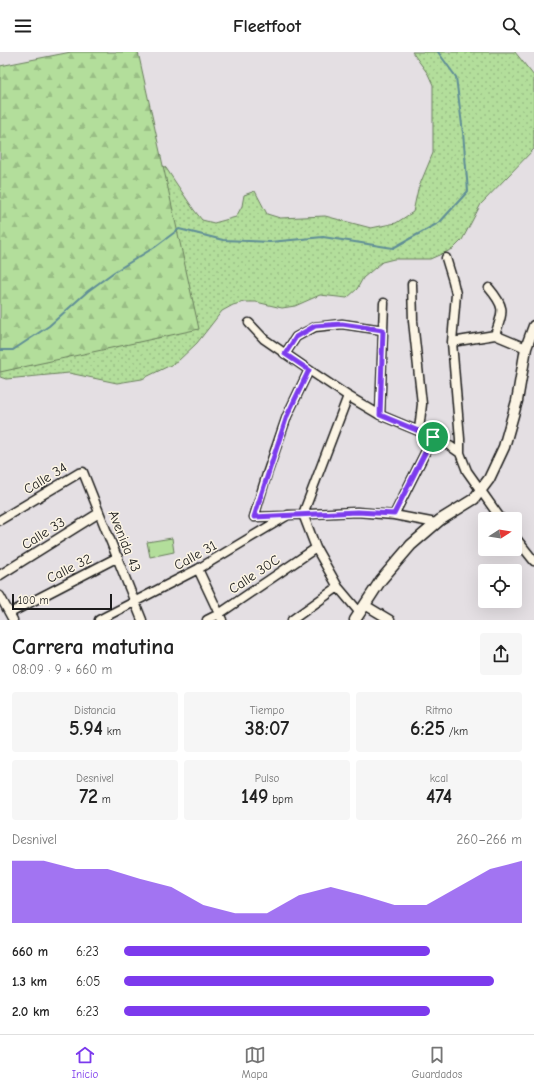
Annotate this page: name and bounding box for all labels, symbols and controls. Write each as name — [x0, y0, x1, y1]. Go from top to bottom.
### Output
icon: menu — [12, 15, 34, 37]
icon: search — [500, 15, 522, 37]
text: Fleetfoot — [233, 16, 301, 37]
pin — [416, 420, 450, 454]
icon: arrive — [422, 426, 444, 448]
street label: Calle 34 — [21, 459, 70, 498]
street label: Avenida 43 — [105, 508, 145, 574]
north arrow — [478, 512, 522, 556]
map controls — [478, 512, 522, 608]
street label: Calle 33 — [18, 514, 68, 553]
street label: Calle 31 — [171, 537, 220, 574]
street label: Calle 32 — [44, 550, 94, 587]
street label: Calle 30C — [226, 551, 283, 598]
button: locate — [478, 564, 522, 608]
scale bar — [12, 592, 112, 611]
text: 100 m — [18, 594, 49, 607]
button: share — [480, 633, 522, 675]
text: Carrera matutina — [12, 634, 174, 660]
text: 08:09 · 9 × 660 m — [12, 662, 112, 677]
text: Distancia — [74, 704, 116, 717]
text: Tiempo — [250, 704, 284, 717]
text: Ritmo — [425, 704, 453, 717]
text: 5.94 — [69, 717, 103, 740]
text: 38:07 — [245, 717, 289, 740]
text: 6:25 — [410, 717, 445, 740]
text: km — [103, 725, 121, 738]
text: /km — [445, 725, 468, 738]
text: Desnivel — [76, 772, 114, 785]
text: Pulso — [255, 772, 279, 785]
text: kcal — [430, 772, 448, 785]
text: 72 — [79, 785, 98, 808]
text: 149 — [241, 785, 269, 808]
text: 474 — [426, 785, 452, 808]
text: m — [98, 793, 111, 806]
text: bpm — [269, 793, 293, 806]
text: Desnivel — [12, 832, 57, 847]
text: 260–266 m — [456, 832, 522, 847]
text: 660 m — [12, 944, 48, 959]
text: 6:23 — [76, 944, 99, 959]
text: 1.3 km — [12, 974, 47, 989]
text: 6:05 — [76, 974, 100, 989]
text: 2.0 km — [12, 1004, 50, 1019]
text: 6:23 — [76, 1004, 99, 1019]
tab: Inicio — [72, 1044, 98, 1081]
tab: Mapa — [242, 1044, 268, 1081]
tab: Guardados — [411, 1044, 462, 1081]

